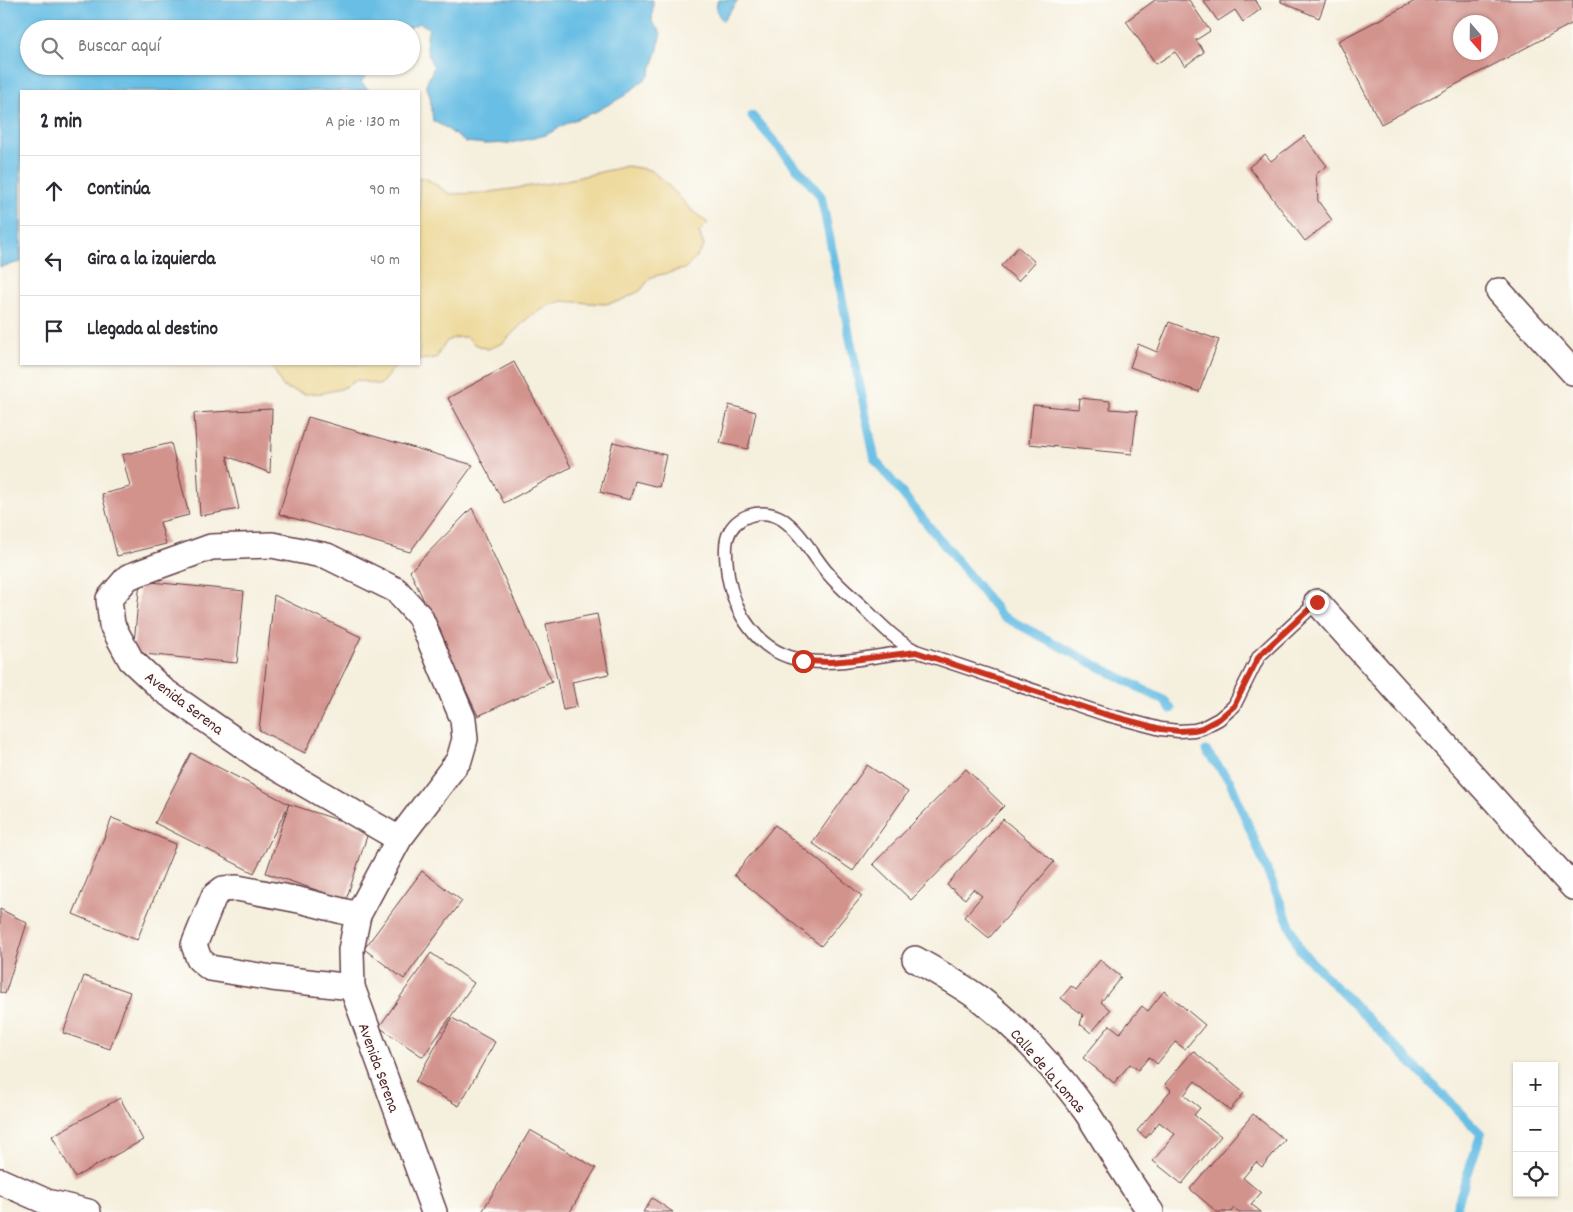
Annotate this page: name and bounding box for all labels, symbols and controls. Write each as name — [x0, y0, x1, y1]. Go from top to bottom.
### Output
north arrow — [1453, 15, 1498, 60]
search box — [20, 20, 420, 75]
icon: search — [38, 34, 66, 62]
text: Buscar aquí — [78, 34, 160, 61]
text: 2 min — [40, 108, 82, 138]
text: A pie · 130 m — [325, 111, 400, 134]
icon: ahead — [40, 177, 68, 205]
text: Continúa — [87, 177, 150, 204]
text: 90 m — [369, 179, 400, 202]
icon: left — [40, 247, 68, 275]
text: Gira a la izquierda — [87, 247, 215, 274]
text: 40 m — [370, 249, 400, 272]
icon: arrive — [40, 317, 68, 345]
text: Llegada al destino — [87, 317, 218, 344]
route end — [1306, 591, 1329, 614]
route start — [792, 650, 815, 673]
street label: Avenida Serena — [139, 667, 228, 742]
street label: Avenida Serena — [351, 1020, 405, 1116]
street label: Calle de la Lomas — [1004, 1024, 1091, 1119]
map controls — [1513, 1062, 1558, 1197]
button: + — [1513, 1062, 1558, 1107]
button: − — [1513, 1107, 1558, 1152]
button: locate — [1513, 1152, 1558, 1197]

